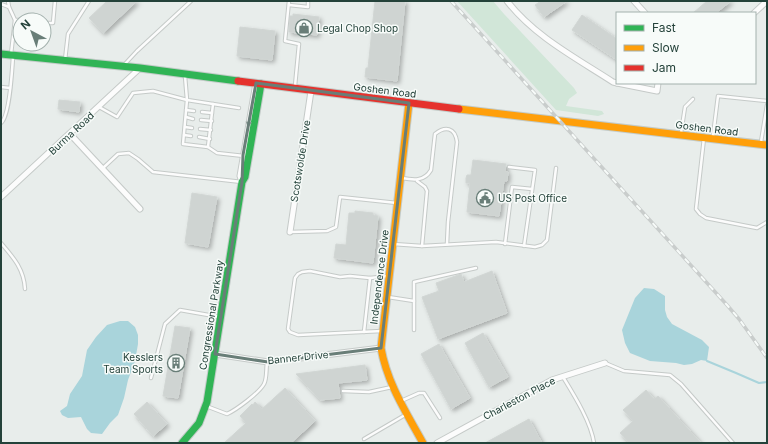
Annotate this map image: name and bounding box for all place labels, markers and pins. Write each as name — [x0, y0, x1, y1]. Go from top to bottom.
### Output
shop icon: Legal Chop Shop — [294, 18, 314, 38]
place label: Legal Chop Shop — [317, 22, 398, 34]
public building icon: US Post Office — [475, 188, 495, 208]
place label: US Post Office — [498, 192, 567, 204]
place label: Kesslers Team Sports — [103, 351, 163, 375]
building icon: Kesslers Team Sports — [166, 353, 186, 373]

